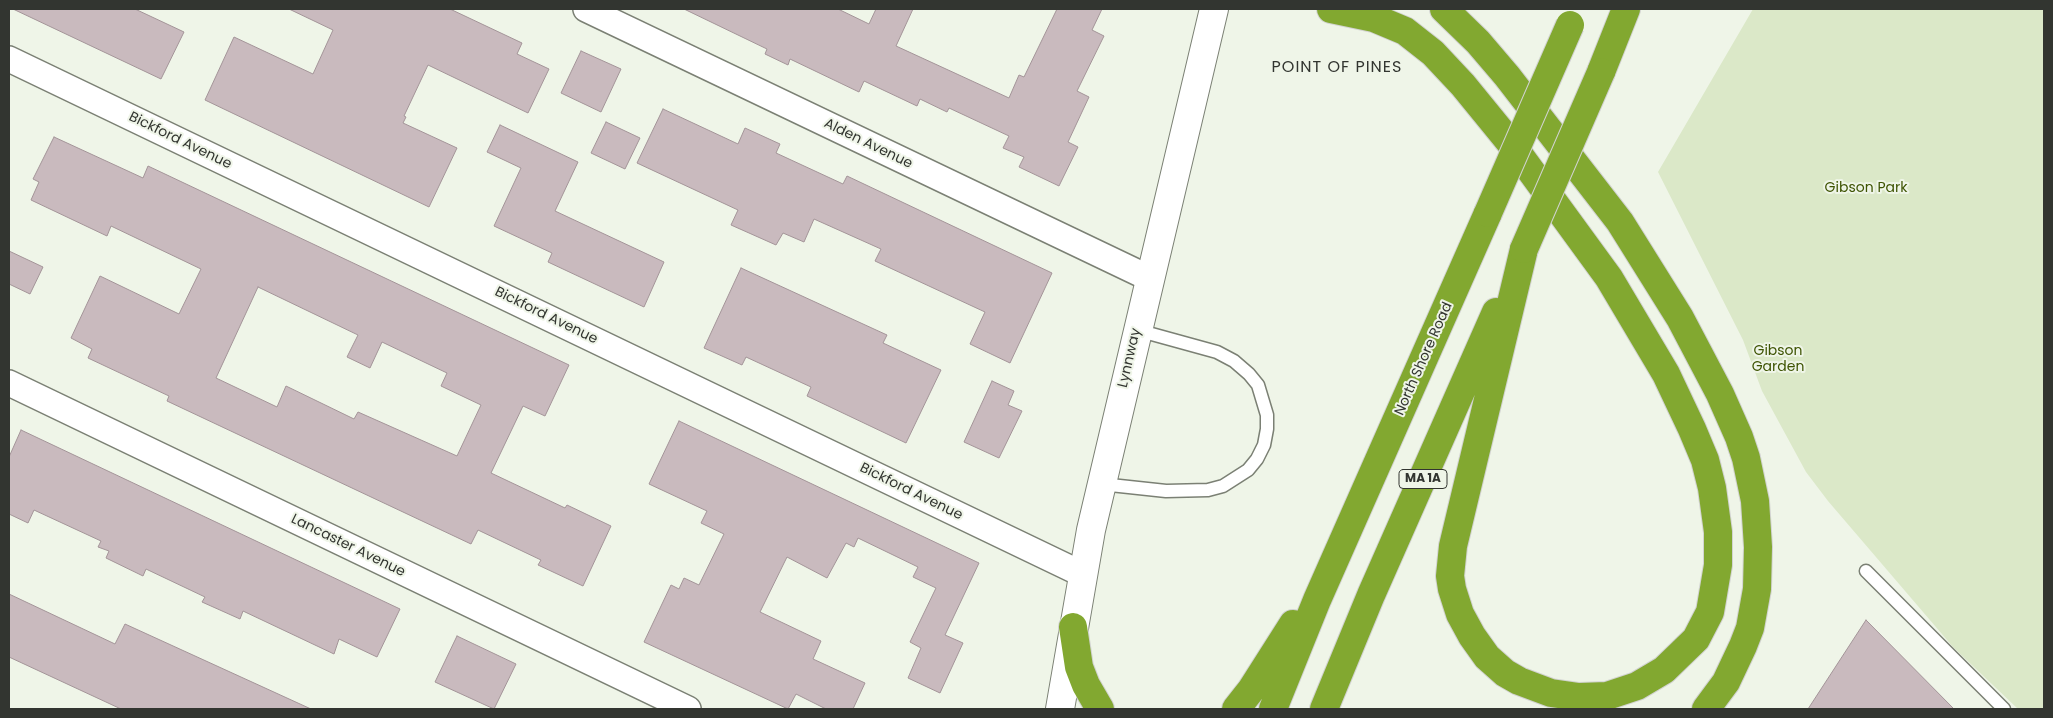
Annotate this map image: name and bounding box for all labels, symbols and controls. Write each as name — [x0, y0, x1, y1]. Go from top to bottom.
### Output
district label: POINT OF PINES — [1270, 58, 1404, 78]
street label: Bickford Avenue — [126, 109, 234, 173]
street label: Alden Avenue — [821, 115, 915, 173]
park label: Gibson Park — [1825, 180, 1907, 196]
street label: Bickford Avenue — [492, 284, 600, 348]
street label: North Shore Road — [1392, 300, 1456, 418]
street label: Lynnway — [1115, 327, 1145, 389]
park label: Gibson Garden — [1752, 343, 1804, 376]
street label: Bickford Avenue — [857, 460, 965, 524]
road number: MA 1A — [1399, 469, 1447, 488]
street label: Lancaster Avenue — [288, 511, 408, 581]

